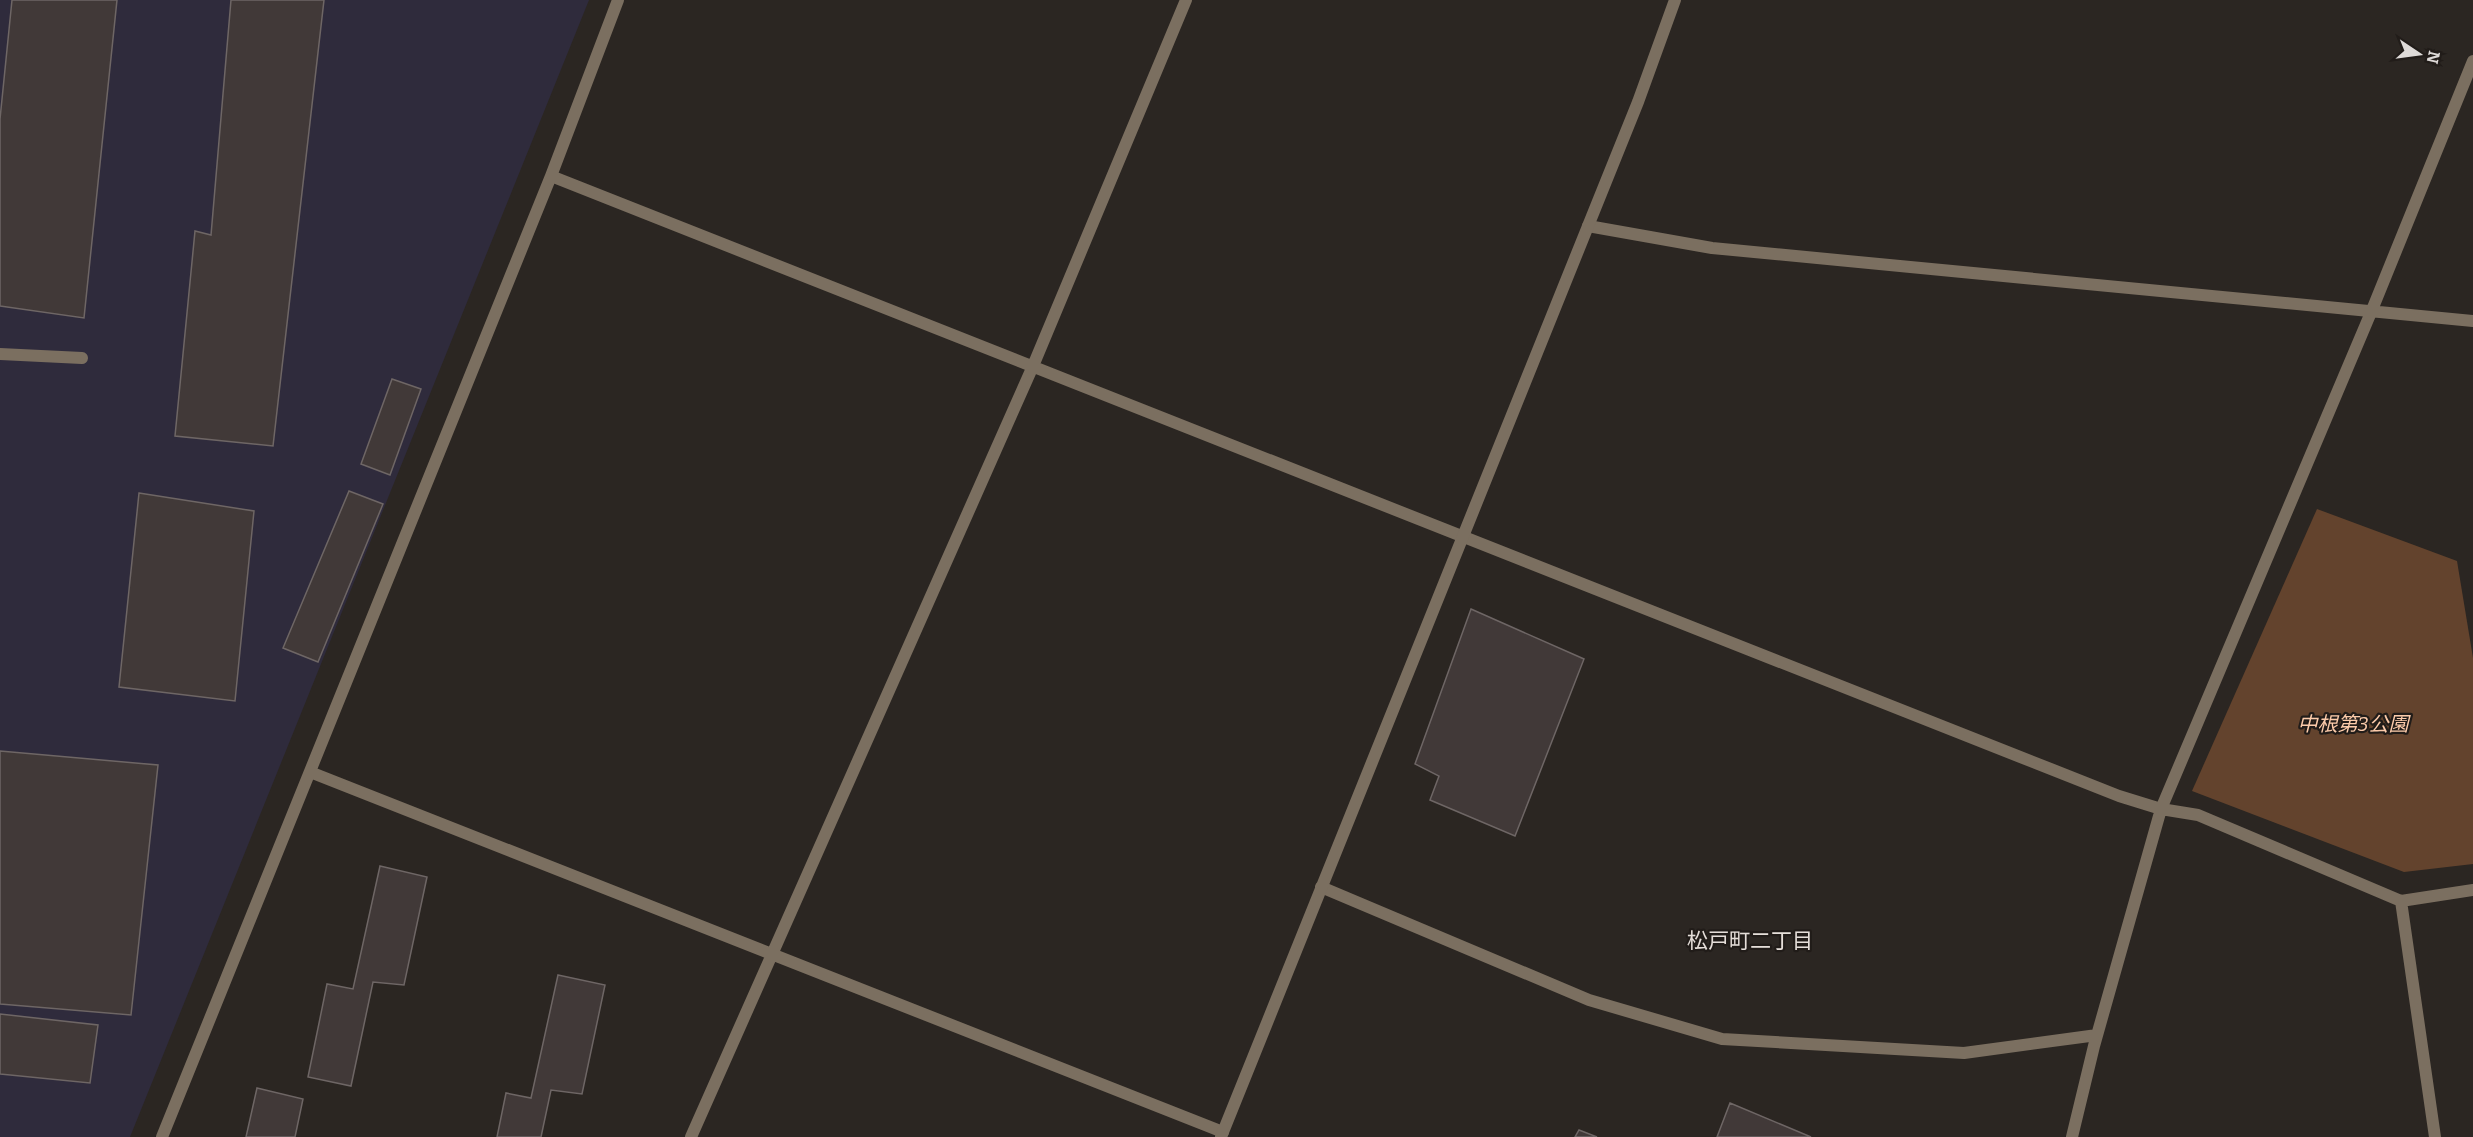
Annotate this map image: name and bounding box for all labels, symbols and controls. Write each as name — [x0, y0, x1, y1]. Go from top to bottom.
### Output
north arrow — [2389, 24, 2449, 84]
text: N — [2422, 49, 2444, 65]
park label: 中根第3公園 — [2297, 712, 2412, 736]
district label: 松戸町二丁目 — [1687, 928, 1813, 954]

